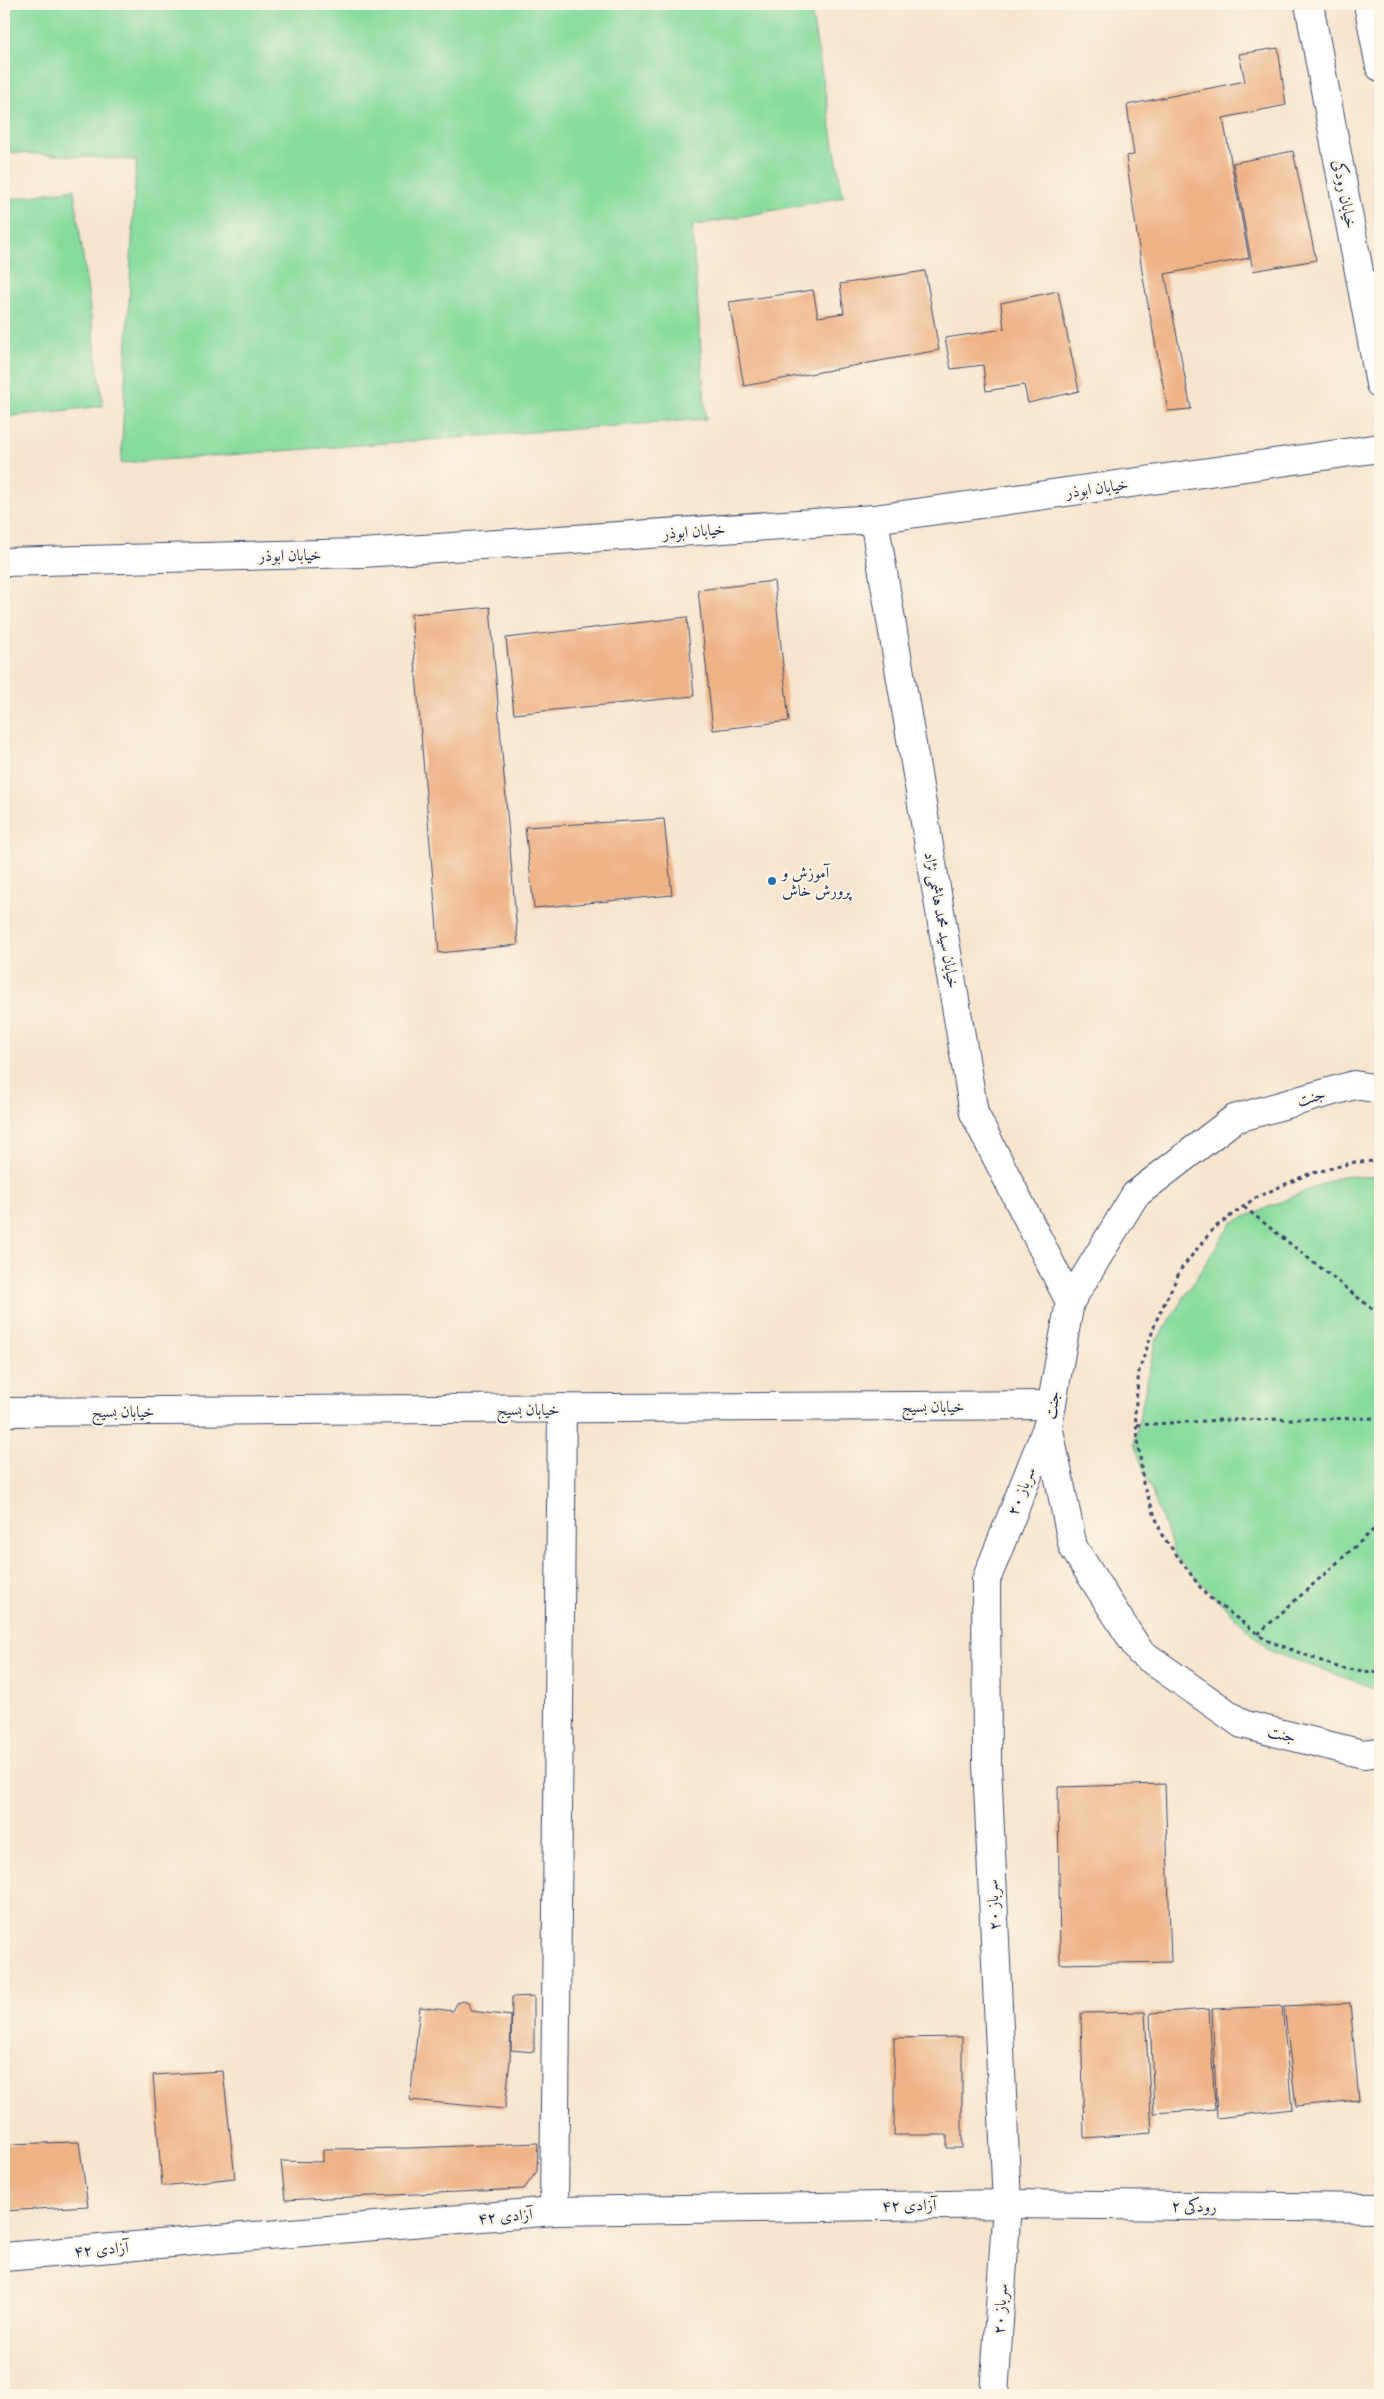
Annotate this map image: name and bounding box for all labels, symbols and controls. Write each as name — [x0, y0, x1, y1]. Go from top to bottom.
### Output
street label: خیابان رودکی — [1329, 158, 1362, 230]
street label: خیابان ابوذر — [1063, 474, 1130, 503]
street label: خیابان ابوذر — [660, 519, 726, 544]
street label: خیابان ابوذر — [256, 545, 322, 566]
street label: خیابان سید محمد هاشمی نژاد — [919, 850, 963, 990]
place label: آموزش و پرورش خاش — [780, 863, 853, 901]
marker: آموزش و پرورش خاش — [766, 875, 778, 887]
street label: جنت — [1295, 1084, 1327, 1110]
street label: جنت — [1040, 1389, 1064, 1421]
street label: خیابان بسیج — [902, 1397, 964, 1421]
street label: خیابان بسیج — [497, 1400, 559, 1424]
street label: خیابان بسیج — [92, 1402, 154, 1426]
street label: سرباز ۲۰ — [1003, 1464, 1040, 1519]
street label: جنت — [1266, 1721, 1298, 1747]
street label: سرباز ۲۰ — [982, 1879, 1005, 1931]
street label: آزادی ۴۲ — [881, 2195, 938, 2215]
street label: رودکی ۲ — [1171, 2195, 1217, 2216]
street label: آزادی ۴۲ — [477, 2204, 535, 2228]
street label: آزادی ۴۲ — [73, 2237, 131, 2261]
street label: سرباز ۲۰ — [989, 2283, 1012, 2335]

